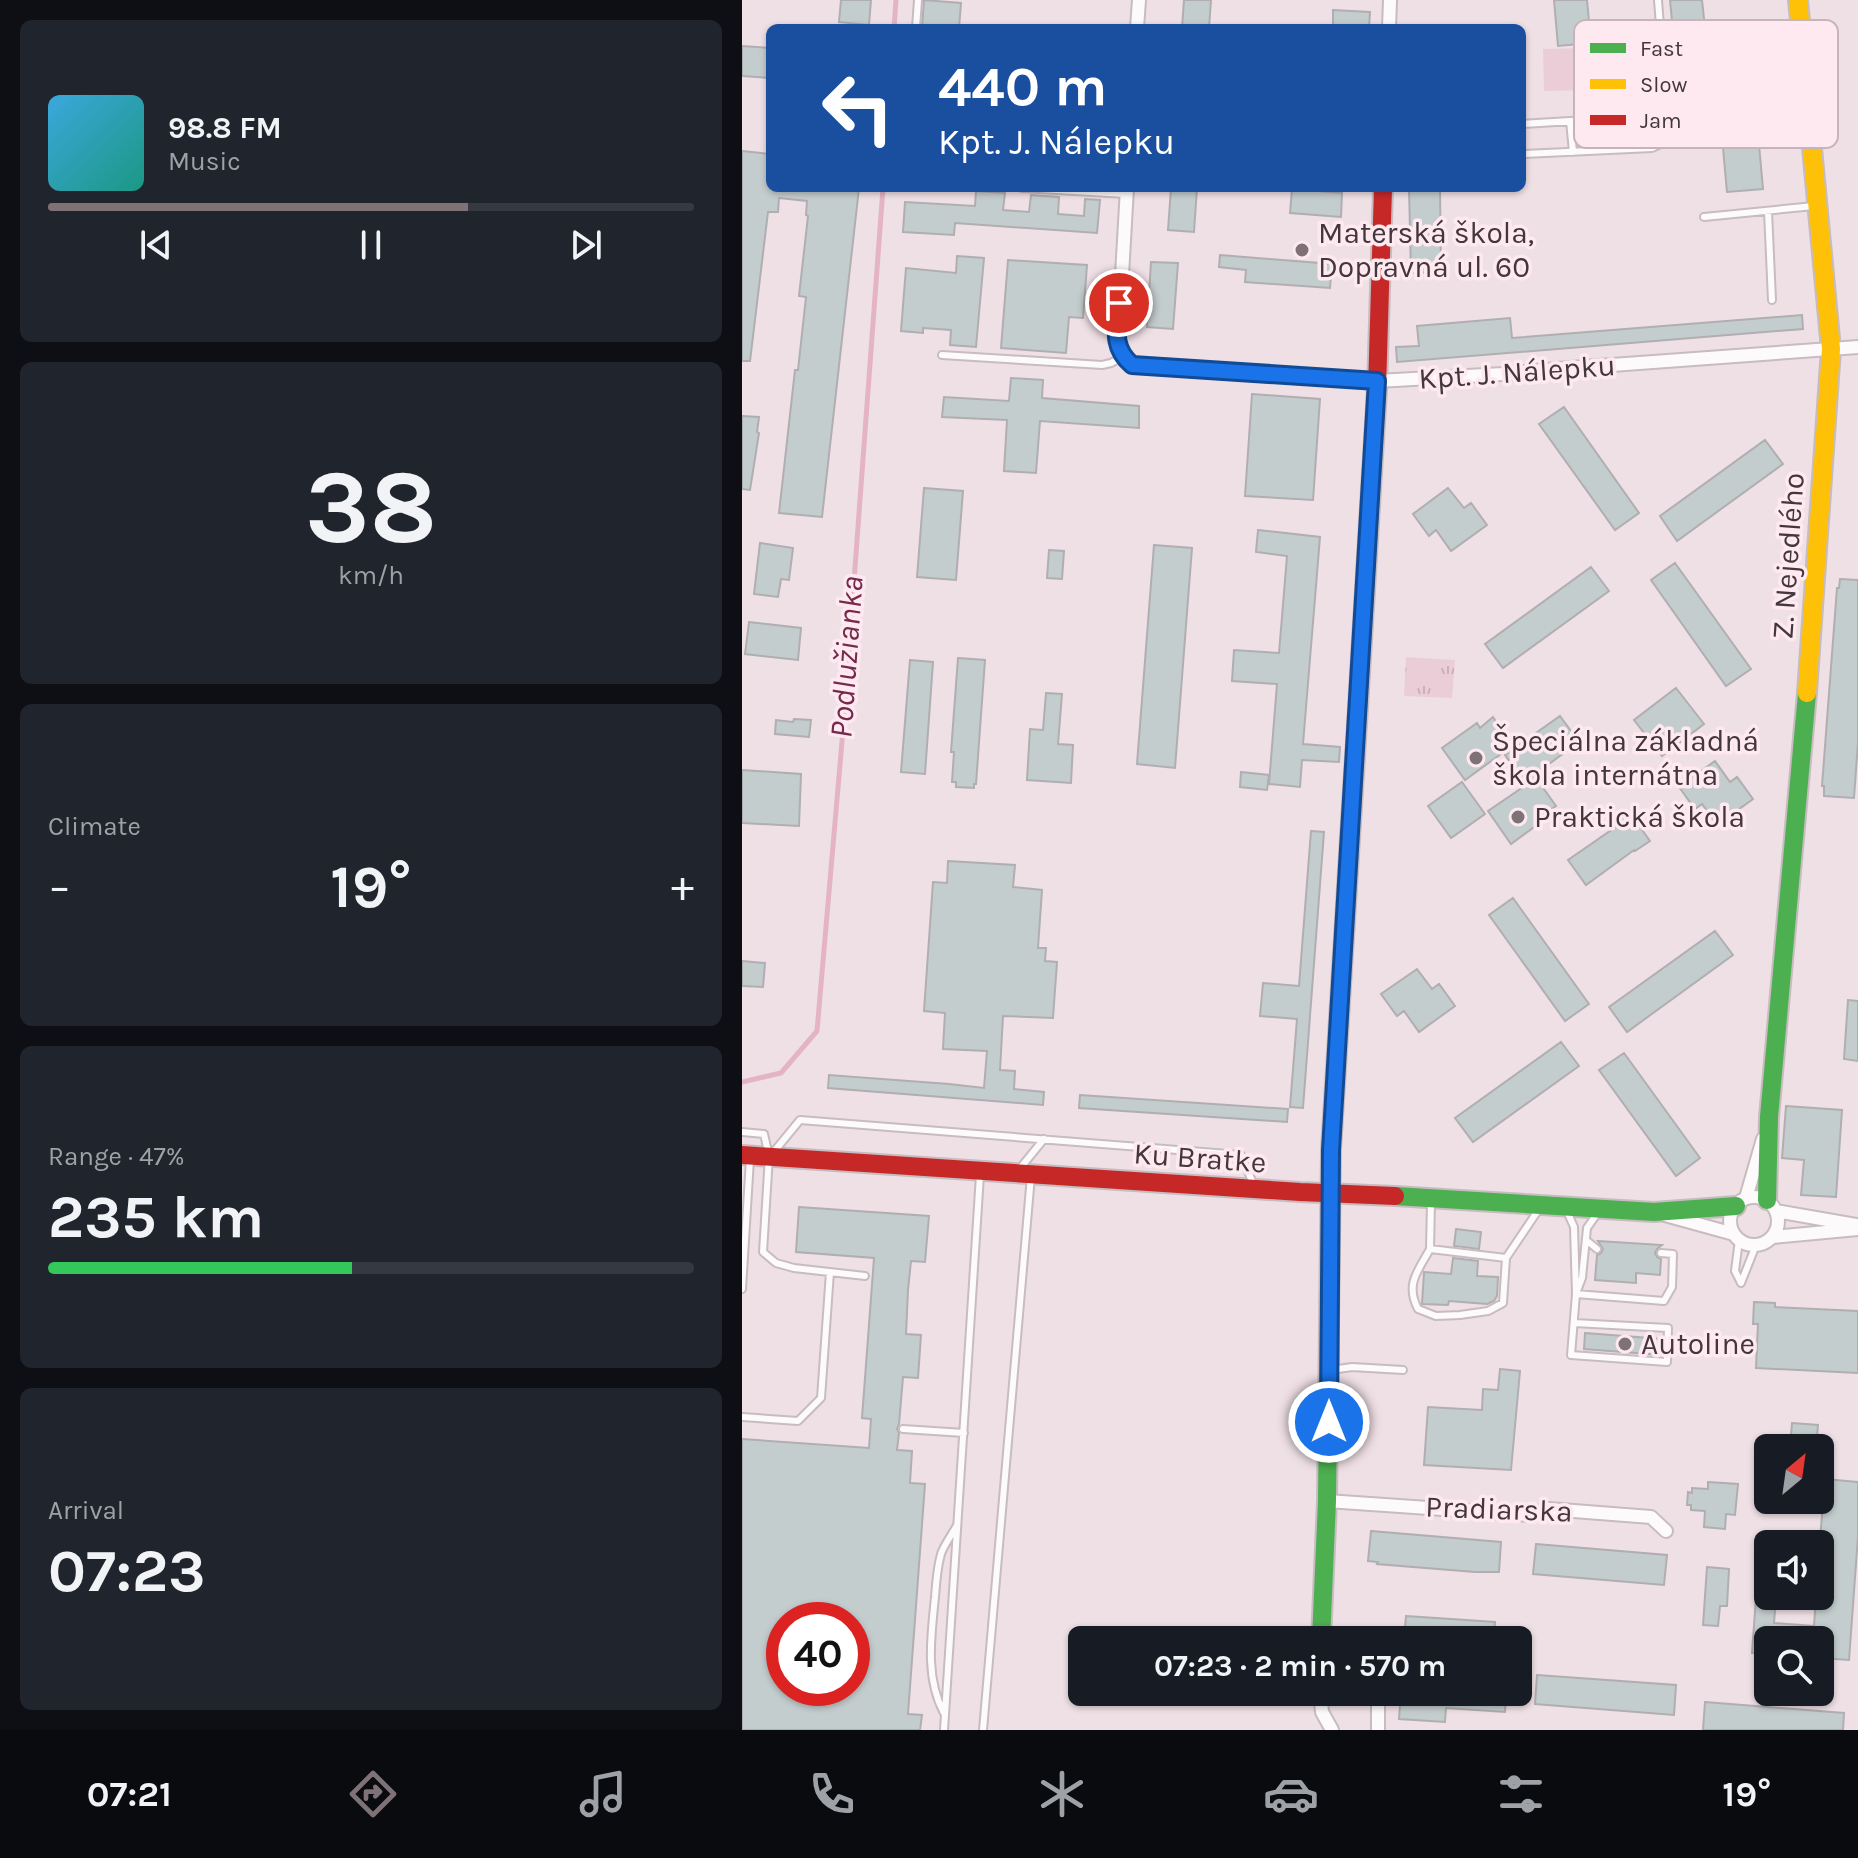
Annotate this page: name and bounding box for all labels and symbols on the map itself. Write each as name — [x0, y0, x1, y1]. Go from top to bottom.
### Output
legend — [1574, 20, 1838, 148]
text: Fast — [1640, 36, 1683, 62]
text: Slow — [1640, 72, 1687, 98]
text: Jam — [1640, 108, 1682, 134]
place label: Materská škola, Dopravná ul. 60 — [1318, 215, 1534, 285]
marker: Materská škola, Dopravná ul. 60 — [1293, 241, 1311, 259]
pin — [1085, 269, 1153, 337]
street label: Kpt. J. Nálepku — [1417, 347, 1617, 397]
street label: Z. Nejedlého — [1764, 471, 1812, 641]
water label: Podlužianka — [822, 575, 871, 739]
place label: Špeciálna základná škola internátna — [1492, 723, 1759, 793]
marker: Špeciálna základná škola internátna — [1467, 749, 1485, 767]
place label: Praktická škola — [1534, 799, 1745, 835]
marker: Praktická škola — [1509, 808, 1527, 826]
street label: Ku Bratke — [1132, 1135, 1268, 1181]
place label: Autoline — [1641, 1326, 1755, 1362]
marker: Autoline — [1616, 1335, 1634, 1353]
position arrow — [1287, 1380, 1371, 1464]
north arrow — [1754, 1434, 1834, 1514]
street label: Pradiarska — [1425, 1488, 1573, 1530]
speed limit sign: 40 — [766, 1602, 870, 1706]

